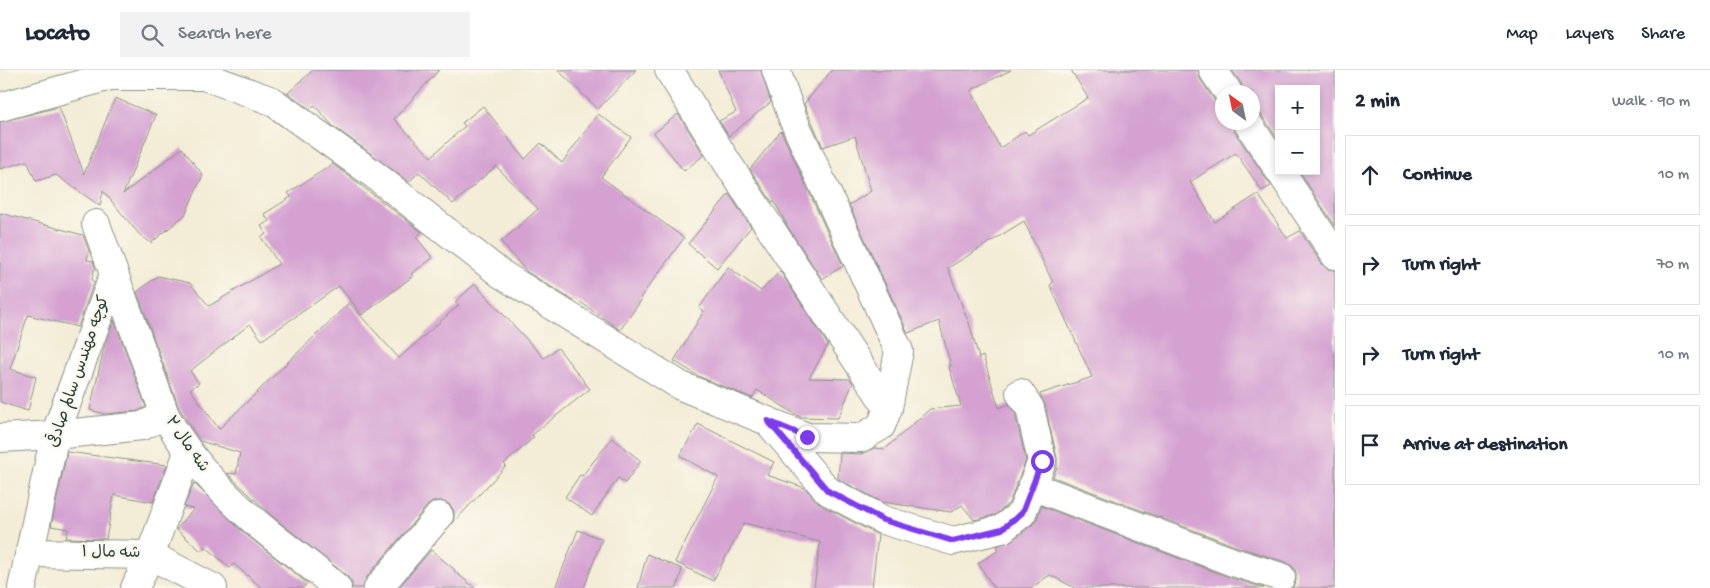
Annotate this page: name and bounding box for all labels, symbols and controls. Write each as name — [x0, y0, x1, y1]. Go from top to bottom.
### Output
search box — [120, 12, 470, 57]
text: Locato — [25, 20, 90, 49]
icon: search — [138, 21, 166, 49]
text: Search here — [178, 23, 272, 46]
text: Map — [1506, 24, 1538, 45]
text: Layers — [1566, 24, 1613, 45]
text: Share — [1641, 24, 1685, 45]
north arrow — [1215, 85, 1260, 130]
map controls — [1275, 85, 1320, 175]
button: + — [1275, 85, 1320, 130]
text: 2 min — [1355, 90, 1400, 115]
text: Walk · 90 m — [1612, 93, 1690, 112]
button: − — [1275, 130, 1320, 175]
icon: ahead — [1356, 161, 1384, 189]
text: Continue — [1403, 164, 1472, 187]
text: 10 m — [1658, 166, 1689, 185]
icon: right — [1356, 251, 1384, 279]
text: Turn right — [1403, 254, 1479, 277]
text: 70 m — [1656, 256, 1689, 275]
street label: کوچه مهندس سالم صادقی — [41, 292, 115, 451]
icon: right — [1356, 341, 1384, 369]
text: Turn right — [1403, 344, 1479, 367]
text: 10 m — [1658, 346, 1689, 365]
street label: شه مال ۲ — [160, 413, 212, 477]
route end — [796, 426, 819, 449]
icon: arrive — [1356, 431, 1384, 459]
text: Arrive at destination — [1403, 434, 1567, 457]
route start — [1031, 450, 1054, 473]
street label: شه مال ۱ — [81, 544, 141, 564]

